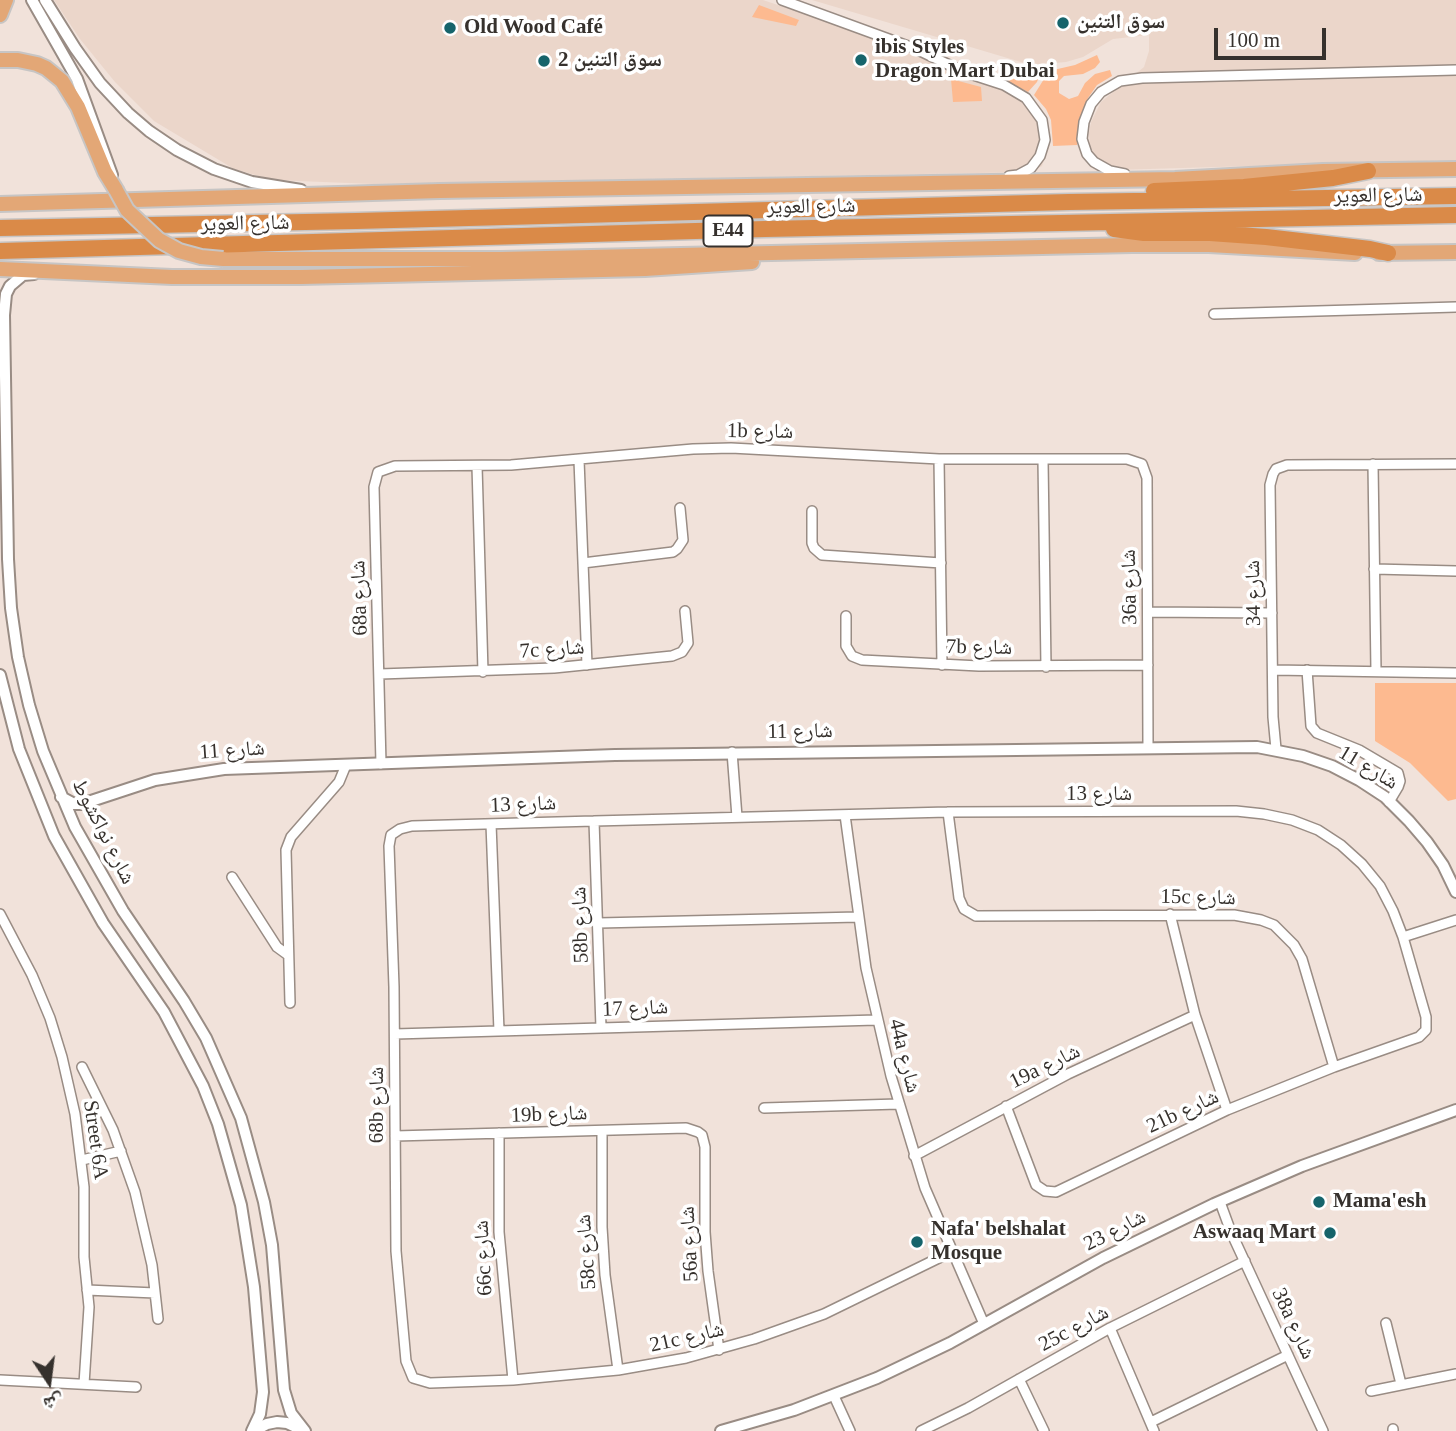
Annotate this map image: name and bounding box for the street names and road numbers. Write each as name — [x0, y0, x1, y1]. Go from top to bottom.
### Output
street label: شارع العوير — [1333, 183, 1423, 209]
street label: شارع العوير — [766, 194, 856, 220]
street label: شارع العوير — [200, 211, 290, 237]
road number: E44 — [704, 216, 752, 246]
street label: 1b شارع — [727, 419, 793, 445]
street label: 36a شارع — [1117, 549, 1143, 625]
street label: 68a شارع — [346, 560, 374, 636]
street label: شارع 34 — [1241, 560, 1267, 626]
street label: 7c شارع — [519, 635, 585, 665]
street label: 7b شارع — [946, 635, 1012, 661]
street label: شارع 11 — [767, 719, 833, 745]
street label: شارع 11 — [199, 736, 265, 766]
street label: شارع 11 — [1333, 740, 1403, 796]
street label: شارع نواكشوط — [66, 775, 140, 889]
street label: شارع 13 — [1066, 781, 1132, 807]
street label: شارع 13 — [489, 791, 557, 819]
street label: 15c شارع — [1160, 885, 1236, 911]
street label: 58b شارع — [567, 886, 595, 964]
street label: شارع 17 — [601, 995, 669, 1023]
street label: 44a شارع — [883, 1016, 925, 1096]
street label: 19a شارع — [1006, 1039, 1084, 1095]
street label: 68b شارع — [364, 1067, 390, 1143]
street label: 21b شارع — [1143, 1084, 1223, 1140]
street label: Street 6A — [77, 1099, 113, 1181]
street label: 19b شارع — [510, 1101, 588, 1129]
street label: شارع 23 — [1080, 1205, 1150, 1257]
street label: 56a شارع — [675, 1206, 705, 1282]
street label: 58c شارع — [572, 1213, 602, 1291]
street label: 66c شارع — [469, 1220, 499, 1296]
street label: 38a شارع — [1266, 1284, 1320, 1364]
street label: 25c شارع — [1035, 1300, 1113, 1358]
street label: 21c شارع — [647, 1317, 727, 1359]

